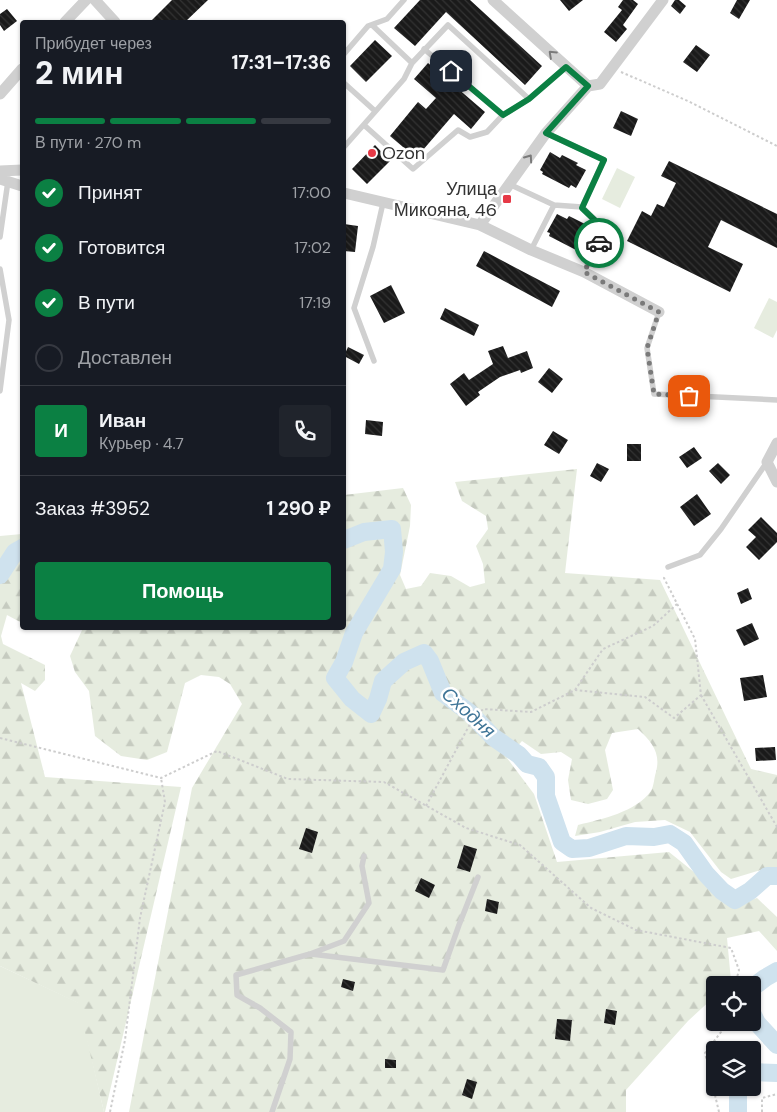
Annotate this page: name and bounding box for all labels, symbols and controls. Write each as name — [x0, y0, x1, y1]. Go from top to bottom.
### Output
text: Прибудет через — [35, 33, 152, 54]
text: 17:31–17:36 — [231, 50, 331, 75]
pin — [430, 50, 472, 92]
one-way arrow — [548, 51, 557, 60]
text: 2 мин — [35, 52, 124, 94]
icon: home — [437, 57, 465, 85]
text: В пути · 270 m — [35, 132, 141, 153]
place label: Ozon — [382, 141, 425, 165]
marker: Ozon — [366, 147, 378, 159]
one-way arrow — [523, 154, 532, 163]
place label: Улица Микояна, 46 — [394, 177, 498, 222]
icon: check — [35, 179, 63, 207]
text: Принят — [78, 180, 142, 205]
text: 17:00 — [292, 182, 331, 203]
marker: Улица Микояна, 46 — [501, 193, 513, 205]
courier — [574, 218, 624, 268]
icon: car — [585, 229, 613, 257]
icon: check — [35, 234, 63, 262]
text: Готовится — [78, 235, 165, 260]
text: 17:02 — [294, 237, 331, 258]
icon: check — [35, 289, 63, 317]
text: В пути — [78, 290, 135, 315]
text: 17:19 — [299, 292, 331, 313]
text: Доставлен — [78, 345, 172, 370]
pin — [668, 375, 710, 417]
icon: bag — [675, 382, 703, 410]
button: phone — [279, 405, 331, 457]
text: Иван — [99, 408, 146, 433]
text: И — [54, 418, 68, 443]
text: Курьер · 4.7 — [99, 433, 184, 454]
text: Заказ #3952 — [35, 496, 150, 521]
text: 1 290 ₽ — [266, 496, 331, 521]
button: Помощь — [35, 562, 331, 620]
water label: Сходня — [436, 681, 501, 743]
map controls — [706, 976, 761, 1096]
button: locate — [706, 976, 761, 1031]
button: layers — [706, 1041, 761, 1096]

